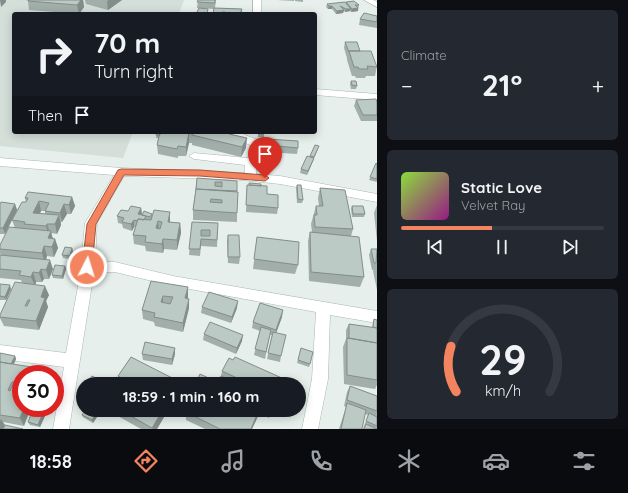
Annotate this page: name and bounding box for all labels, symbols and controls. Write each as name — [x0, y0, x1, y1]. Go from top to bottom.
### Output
text: 70 m — [94, 25, 160, 60]
icon: right — [28, 28, 80, 80]
text: Climate — [401, 47, 447, 63]
text: Turn right — [94, 60, 174, 83]
text: 21° — [482, 66, 522, 104]
text: − — [401, 72, 412, 100]
text: + — [592, 72, 604, 100]
icon: arrive — [71, 104, 93, 126]
text: Then — [28, 106, 63, 125]
pin — [248, 137, 282, 178]
icon: arrive — [254, 143, 276, 165]
text: Static Love — [461, 178, 542, 197]
text: Velvet Ray — [461, 197, 526, 213]
icon: previous — [424, 236, 446, 258]
icon: pause — [491, 236, 513, 258]
icon: next — [559, 236, 581, 258]
position arrow — [66, 246, 108, 288]
text: 29 — [479, 333, 526, 385]
speed limit sign: 30 — [12, 365, 64, 417]
text: km/h — [484, 382, 521, 400]
text: 18:59 · 1 min · 160 m — [123, 387, 259, 406]
icon: directions — [132, 447, 160, 475]
icon: music — [219, 447, 247, 475]
icon: phone — [307, 447, 335, 475]
icon: climate — [395, 447, 423, 475]
icon: car — [482, 447, 510, 475]
icon: filters — [570, 447, 598, 475]
text: 18:58 — [30, 450, 72, 473]

